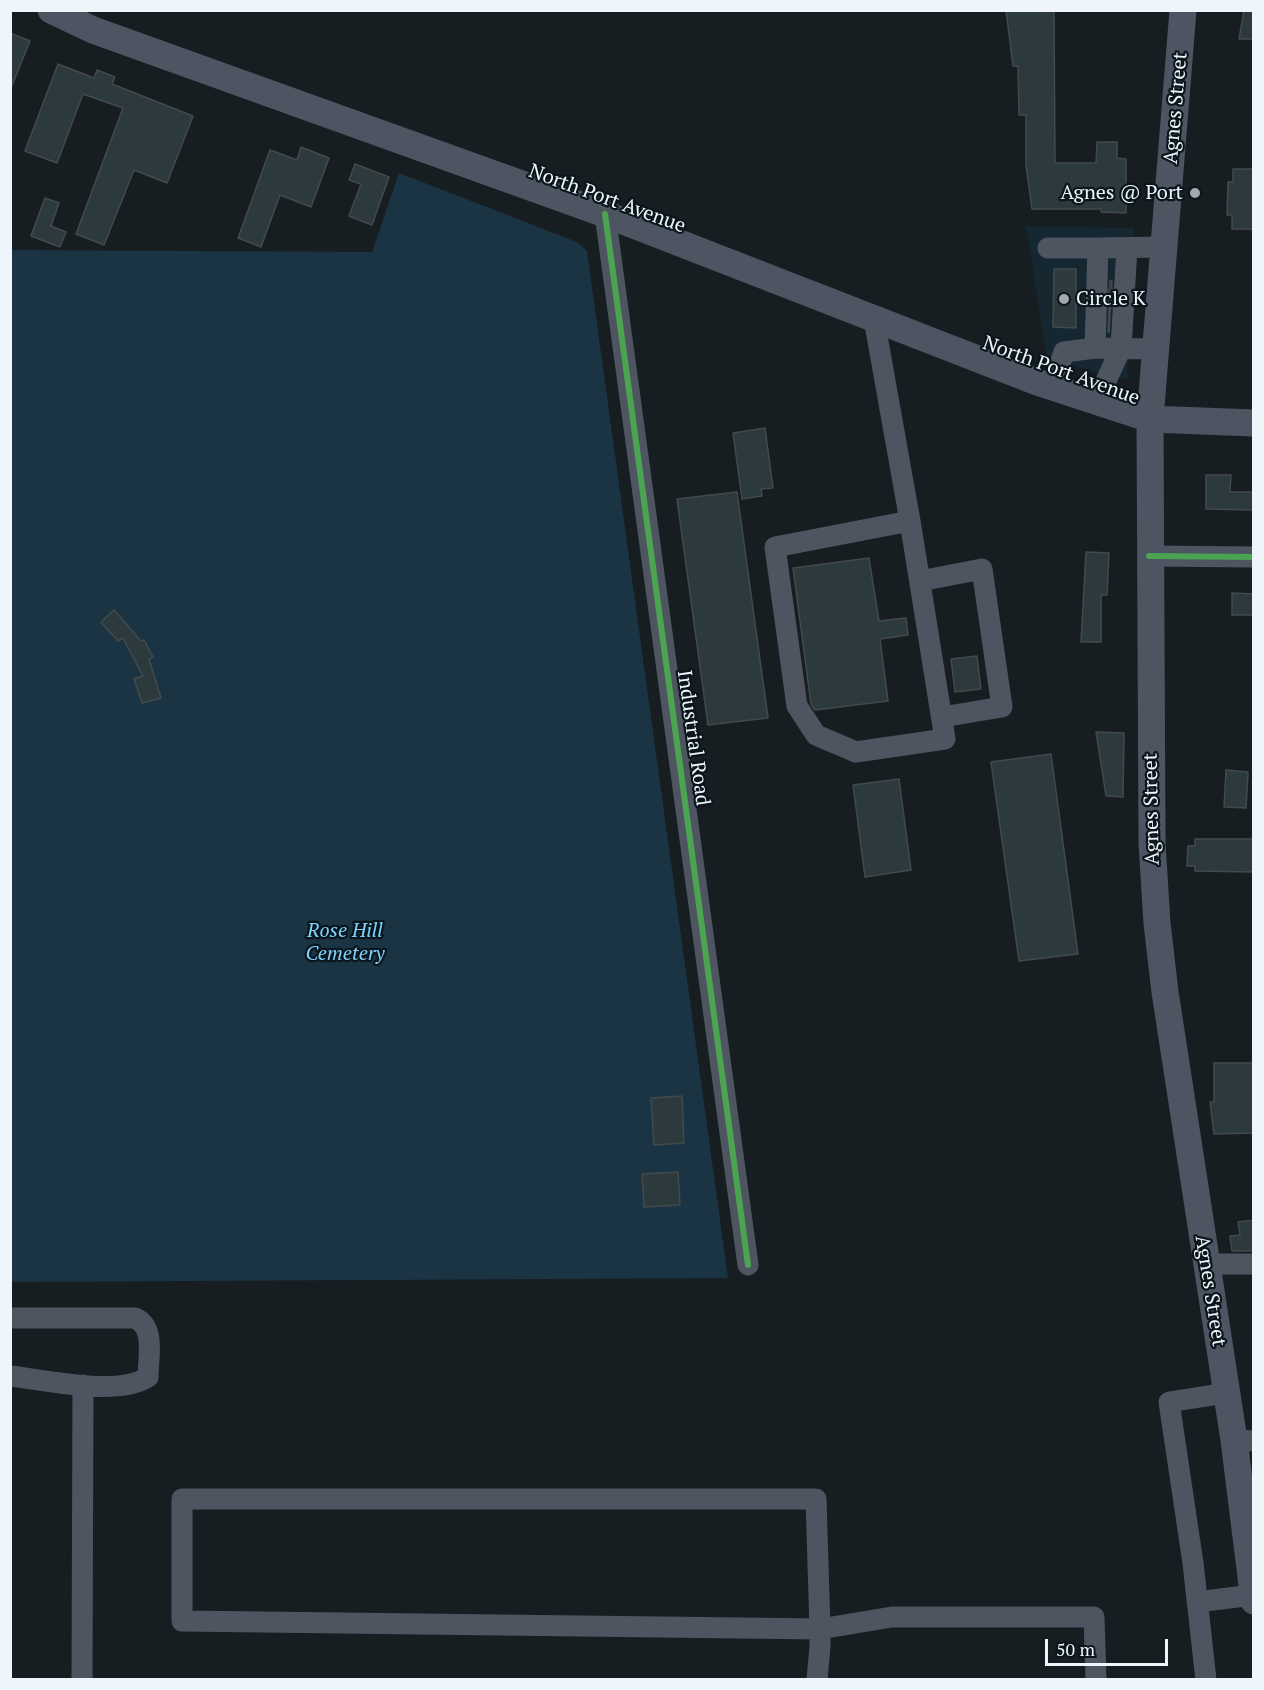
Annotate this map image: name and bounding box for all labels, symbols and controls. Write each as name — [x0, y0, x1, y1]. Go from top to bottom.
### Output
street label: Agnes Street — [1159, 51, 1193, 165]
street label: North Port Avenue — [525, 159, 689, 239]
place label: Agnes @ Port — [1060, 181, 1183, 205]
marker: Agnes @ Port — [1188, 186, 1202, 200]
place label: Circle K — [1076, 287, 1146, 311]
marker: Circle K — [1057, 292, 1071, 306]
street label: North Port Avenue — [979, 331, 1143, 411]
street label: Industrial Road — [672, 669, 714, 807]
street label: Agnes Street — [1139, 753, 1165, 865]
park label: Rose Hill Cemetery — [305, 919, 385, 966]
street label: Agnes Street — [1189, 1234, 1231, 1348]
scale bar — [1048, 1627, 1171, 1665]
text: 50 m — [1056, 1637, 1095, 1661]

